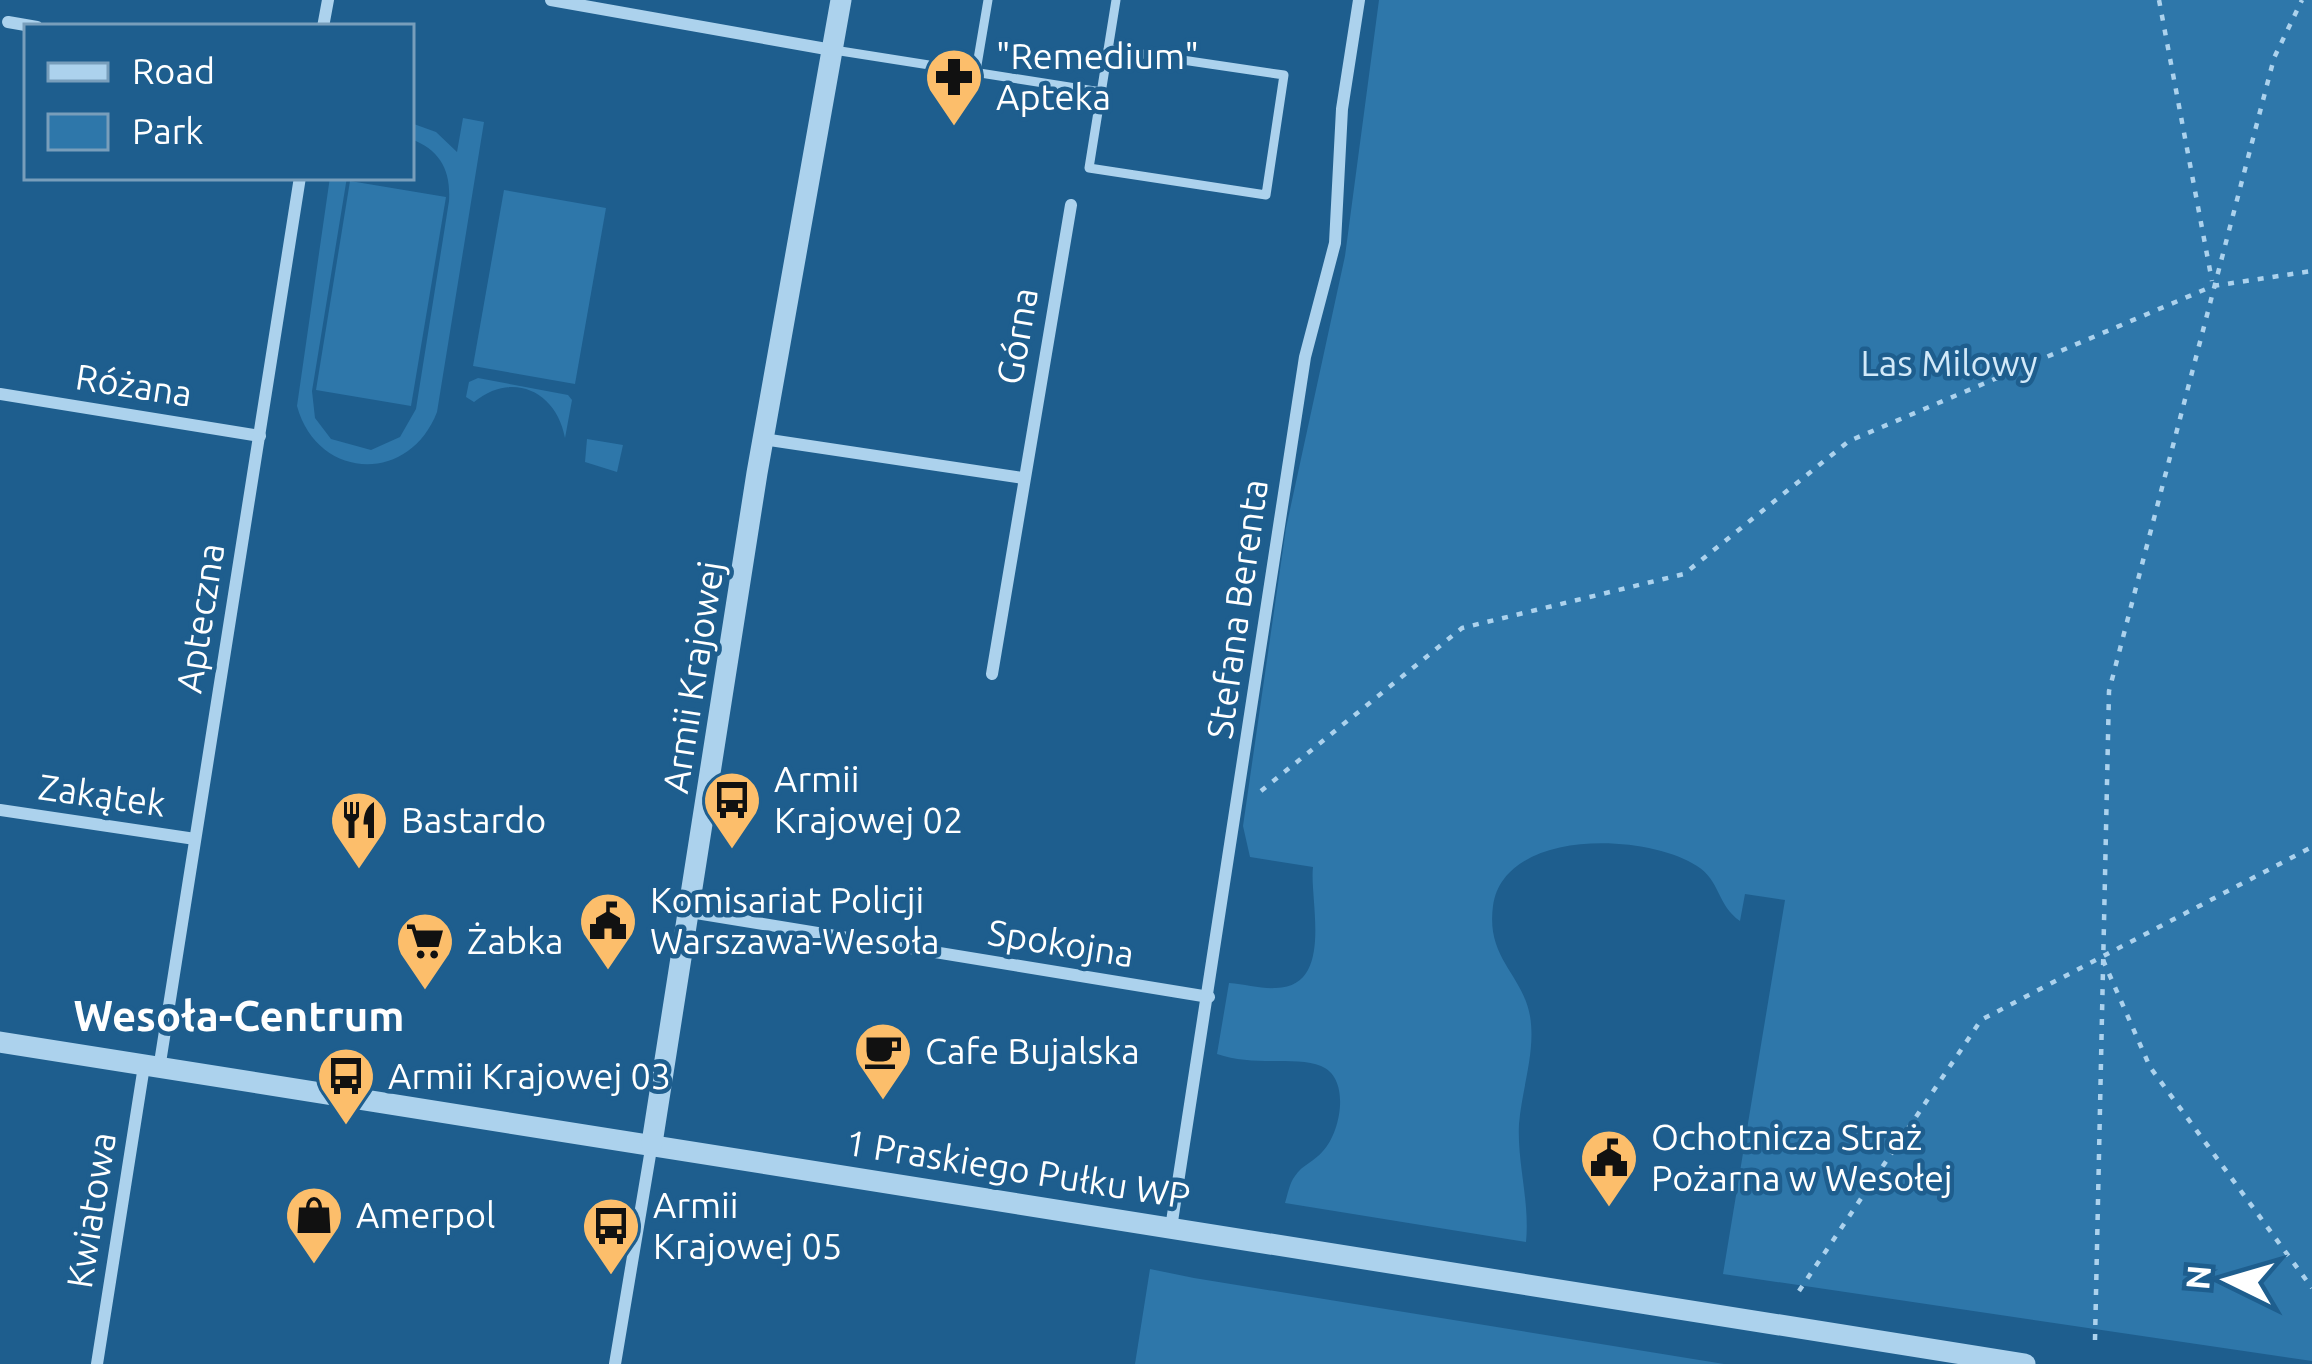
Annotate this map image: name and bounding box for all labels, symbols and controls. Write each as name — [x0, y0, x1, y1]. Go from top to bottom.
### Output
legend — [24, 24, 414, 180]
place label: "Remedium" Apteka — [996, 35, 1199, 117]
pharmacy icon: "Remedium" Apteka — [923, 46, 985, 128]
text: Road — [132, 50, 215, 91]
text: Park — [132, 110, 204, 151]
street label: Górna — [988, 284, 1045, 388]
park label: Las Milowy — [1860, 342, 2038, 383]
street label: Różana — [73, 355, 195, 414]
street label: Stefana Berenta — [1198, 477, 1275, 741]
street label: Apteczna — [167, 540, 232, 696]
street label: Armii Krajowej — [654, 558, 731, 796]
place label: Armii Krajowej 02 — [774, 758, 963, 840]
street label: Zakątek — [36, 765, 168, 824]
bus stop icon: Armii Krajowej 02 — [701, 769, 763, 851]
restaurant icon: Bastardo — [328, 789, 390, 871]
place label: Bastardo — [401, 799, 546, 840]
place label: Komisariat Policji Warszawa-Wesoła — [650, 879, 940, 961]
public building icon: Komisariat Policji Warszawa-Wesoła — [577, 890, 639, 972]
supermarket icon: Żabka — [394, 910, 456, 992]
street label: Spokojna — [985, 911, 1137, 974]
place label: Żabka — [467, 920, 564, 961]
district label: Wesoła-Centrum — [74, 992, 405, 1039]
cafe icon: Cafe Bujalska — [852, 1020, 914, 1102]
place label: Cafe Bujalska — [925, 1030, 1140, 1071]
bus stop icon: Armii Krajowej 03 — [315, 1045, 377, 1127]
place label: Armii Krajowej 03 — [388, 1055, 671, 1096]
place label: Ochotnicza Straż Pożarna w Wesołej — [1651, 1116, 1953, 1198]
street label: 1 Praskiego Pułku WP — [843, 1121, 1193, 1216]
public building icon: Ochotnicza Straż Pożarna w Wesołej — [1578, 1127, 1640, 1209]
street label: Kwiatowa — [58, 1129, 123, 1291]
shop icon: Amerpol — [283, 1184, 345, 1266]
place label: Armii Krajowej 05 — [653, 1184, 842, 1266]
place label: Amerpol — [356, 1194, 496, 1235]
bus stop icon: Armii Krajowej 05 — [580, 1195, 642, 1277]
north arrow — [2168, 1220, 2288, 1340]
text: N — [2178, 1263, 2217, 1291]

